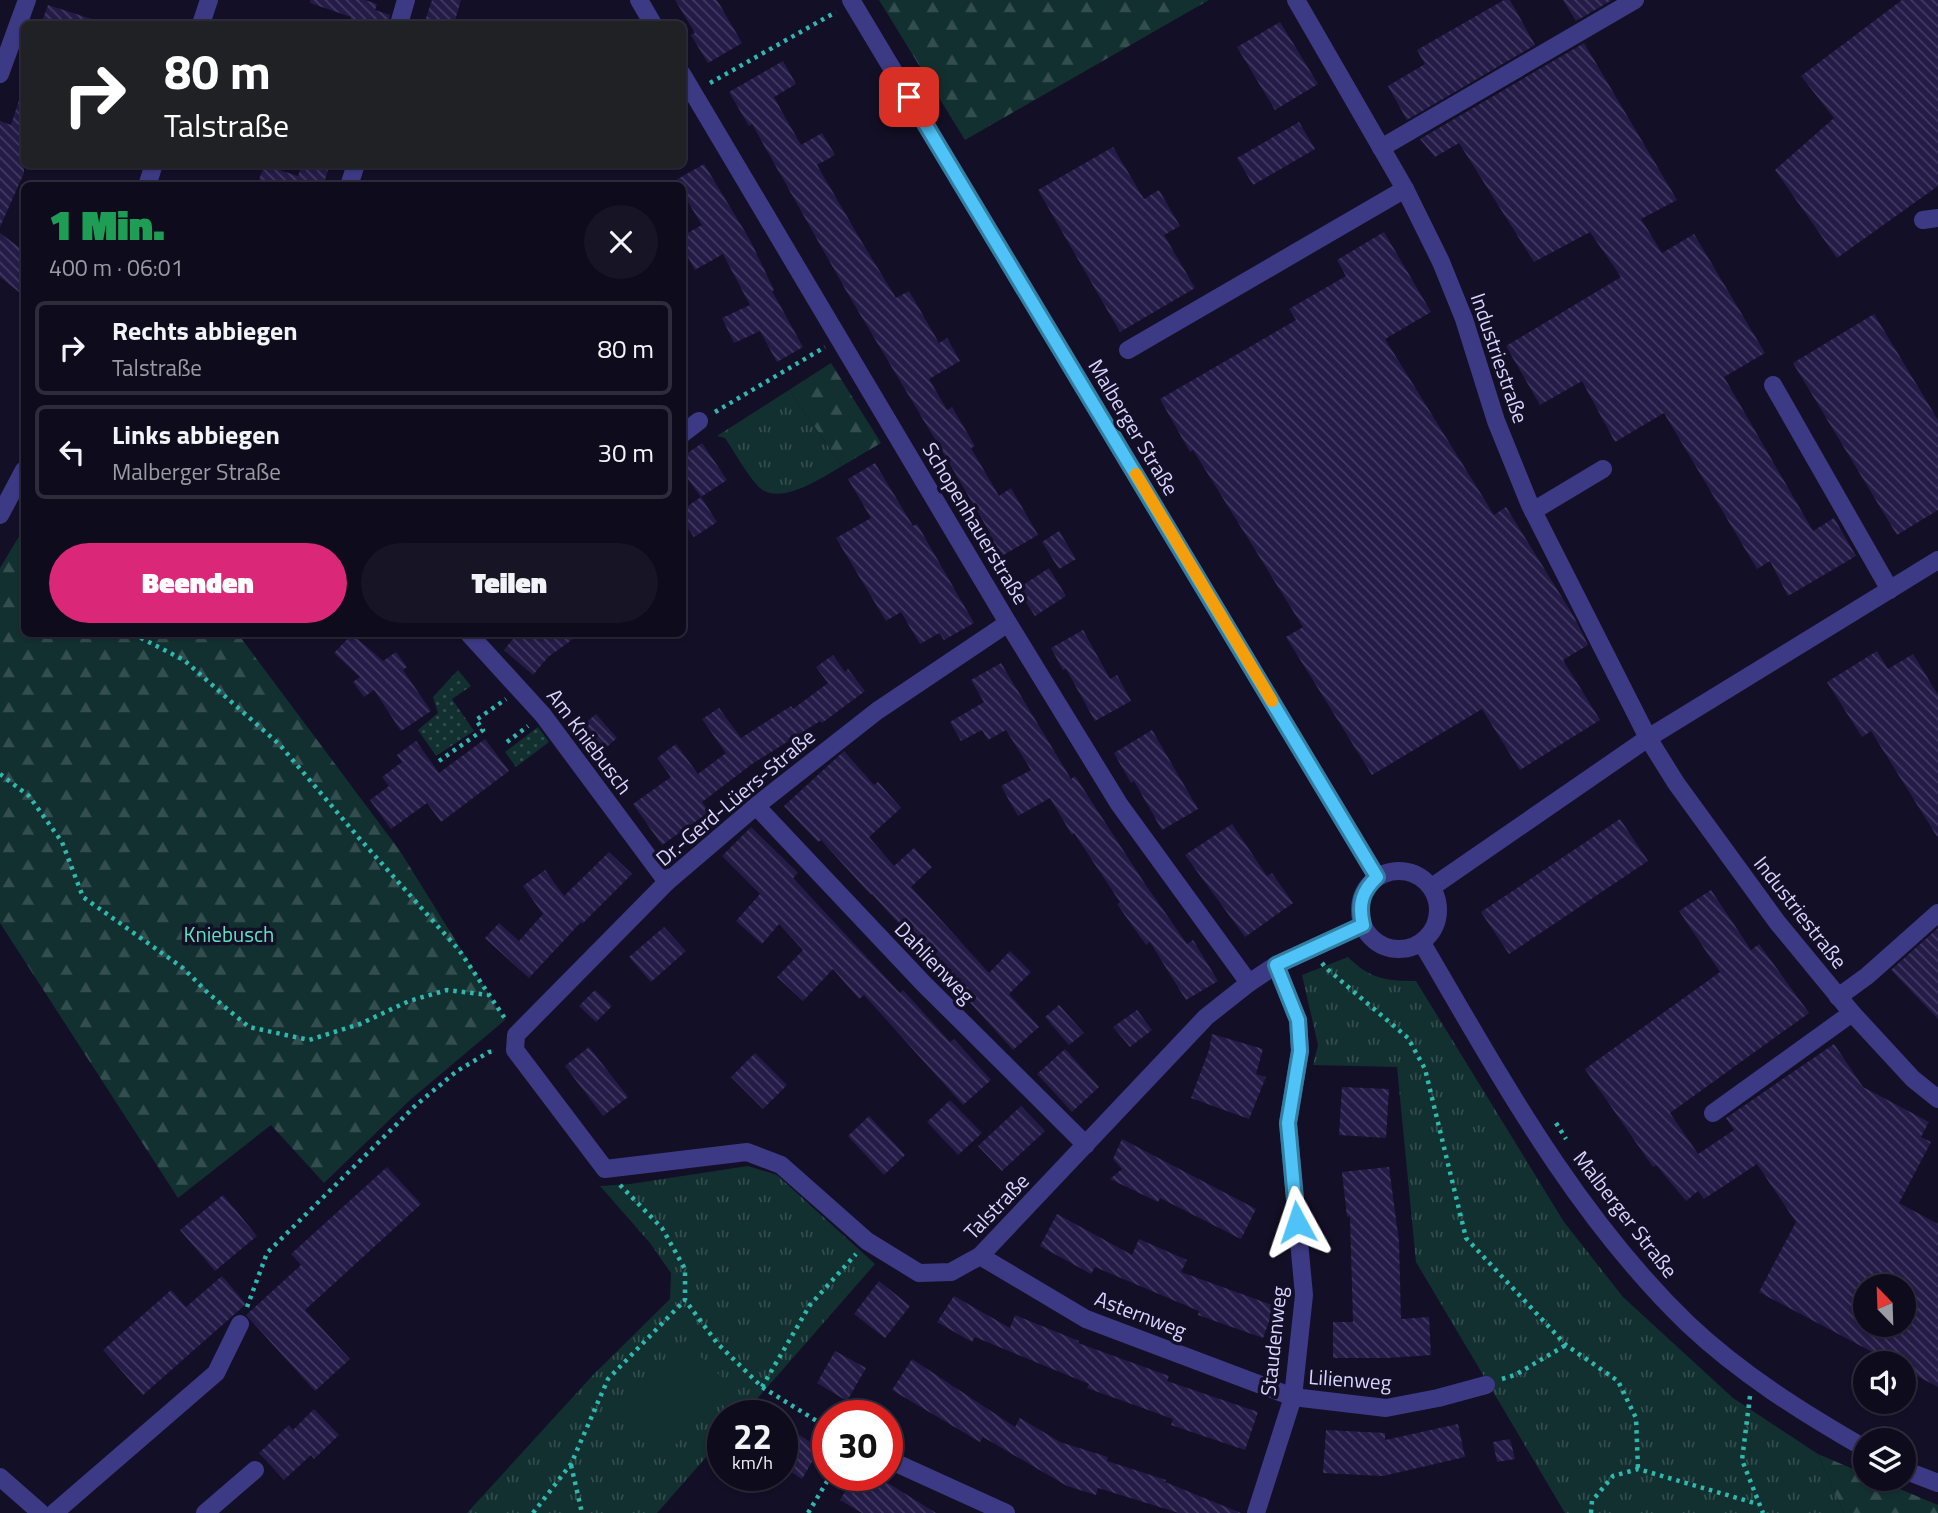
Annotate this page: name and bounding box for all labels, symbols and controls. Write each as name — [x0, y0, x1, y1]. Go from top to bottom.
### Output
text: 80 m — [164, 33, 271, 108]
icon: right — [49, 49, 140, 140]
pin — [879, 67, 939, 127]
icon: arrive — [890, 78, 928, 116]
text: Talstraße — [164, 101, 289, 149]
text: 1 Min. — [49, 192, 165, 256]
button: close — [584, 205, 658, 279]
text: 400 m · 06:01 — [49, 250, 184, 285]
street label: Industriestraße — [1463, 289, 1537, 427]
text: Rechts abbiegen — [112, 311, 298, 350]
icon: right — [53, 329, 91, 367]
text: 80 m — [597, 329, 654, 368]
text: Talstraße — [112, 350, 202, 385]
street label: Malberger Straße — [1081, 353, 1187, 501]
text: Links abbiegen — [112, 415, 280, 454]
icon: left — [53, 433, 91, 471]
text: 30 m — [597, 433, 654, 472]
street label: Schopenhauerstraße — [915, 436, 1037, 610]
text: Malberger Straße — [112, 454, 281, 489]
button: Beenden — [49, 543, 347, 623]
button: Teilen — [361, 543, 658, 623]
street label: Am Kniebusch — [539, 681, 641, 801]
street label: Dr.-Gerd-Lüers-Straße — [648, 721, 822, 873]
street label: Industriestraße — [1747, 849, 1855, 975]
street label: Dahlienweg — [887, 914, 983, 1011]
park label: Kniebusch — [184, 918, 274, 950]
street label: Malberger Straße — [1566, 1143, 1686, 1285]
street label: Talstraße — [956, 1165, 1036, 1247]
position arrow — [1260, 1185, 1334, 1259]
north arrow — [1853, 1274, 1916, 1337]
map controls — [1853, 1274, 1916, 1491]
street label: Asternweg — [1090, 1282, 1192, 1346]
street label: Staudenweg — [1251, 1284, 1295, 1398]
button: sound — [1853, 1351, 1916, 1414]
street label: Lilienweg — [1307, 1360, 1393, 1398]
speed limit sign: 30 — [812, 1400, 903, 1491]
text: 22 — [733, 1409, 772, 1463]
button: layers — [1853, 1428, 1916, 1491]
text: km/h — [732, 1449, 773, 1476]

